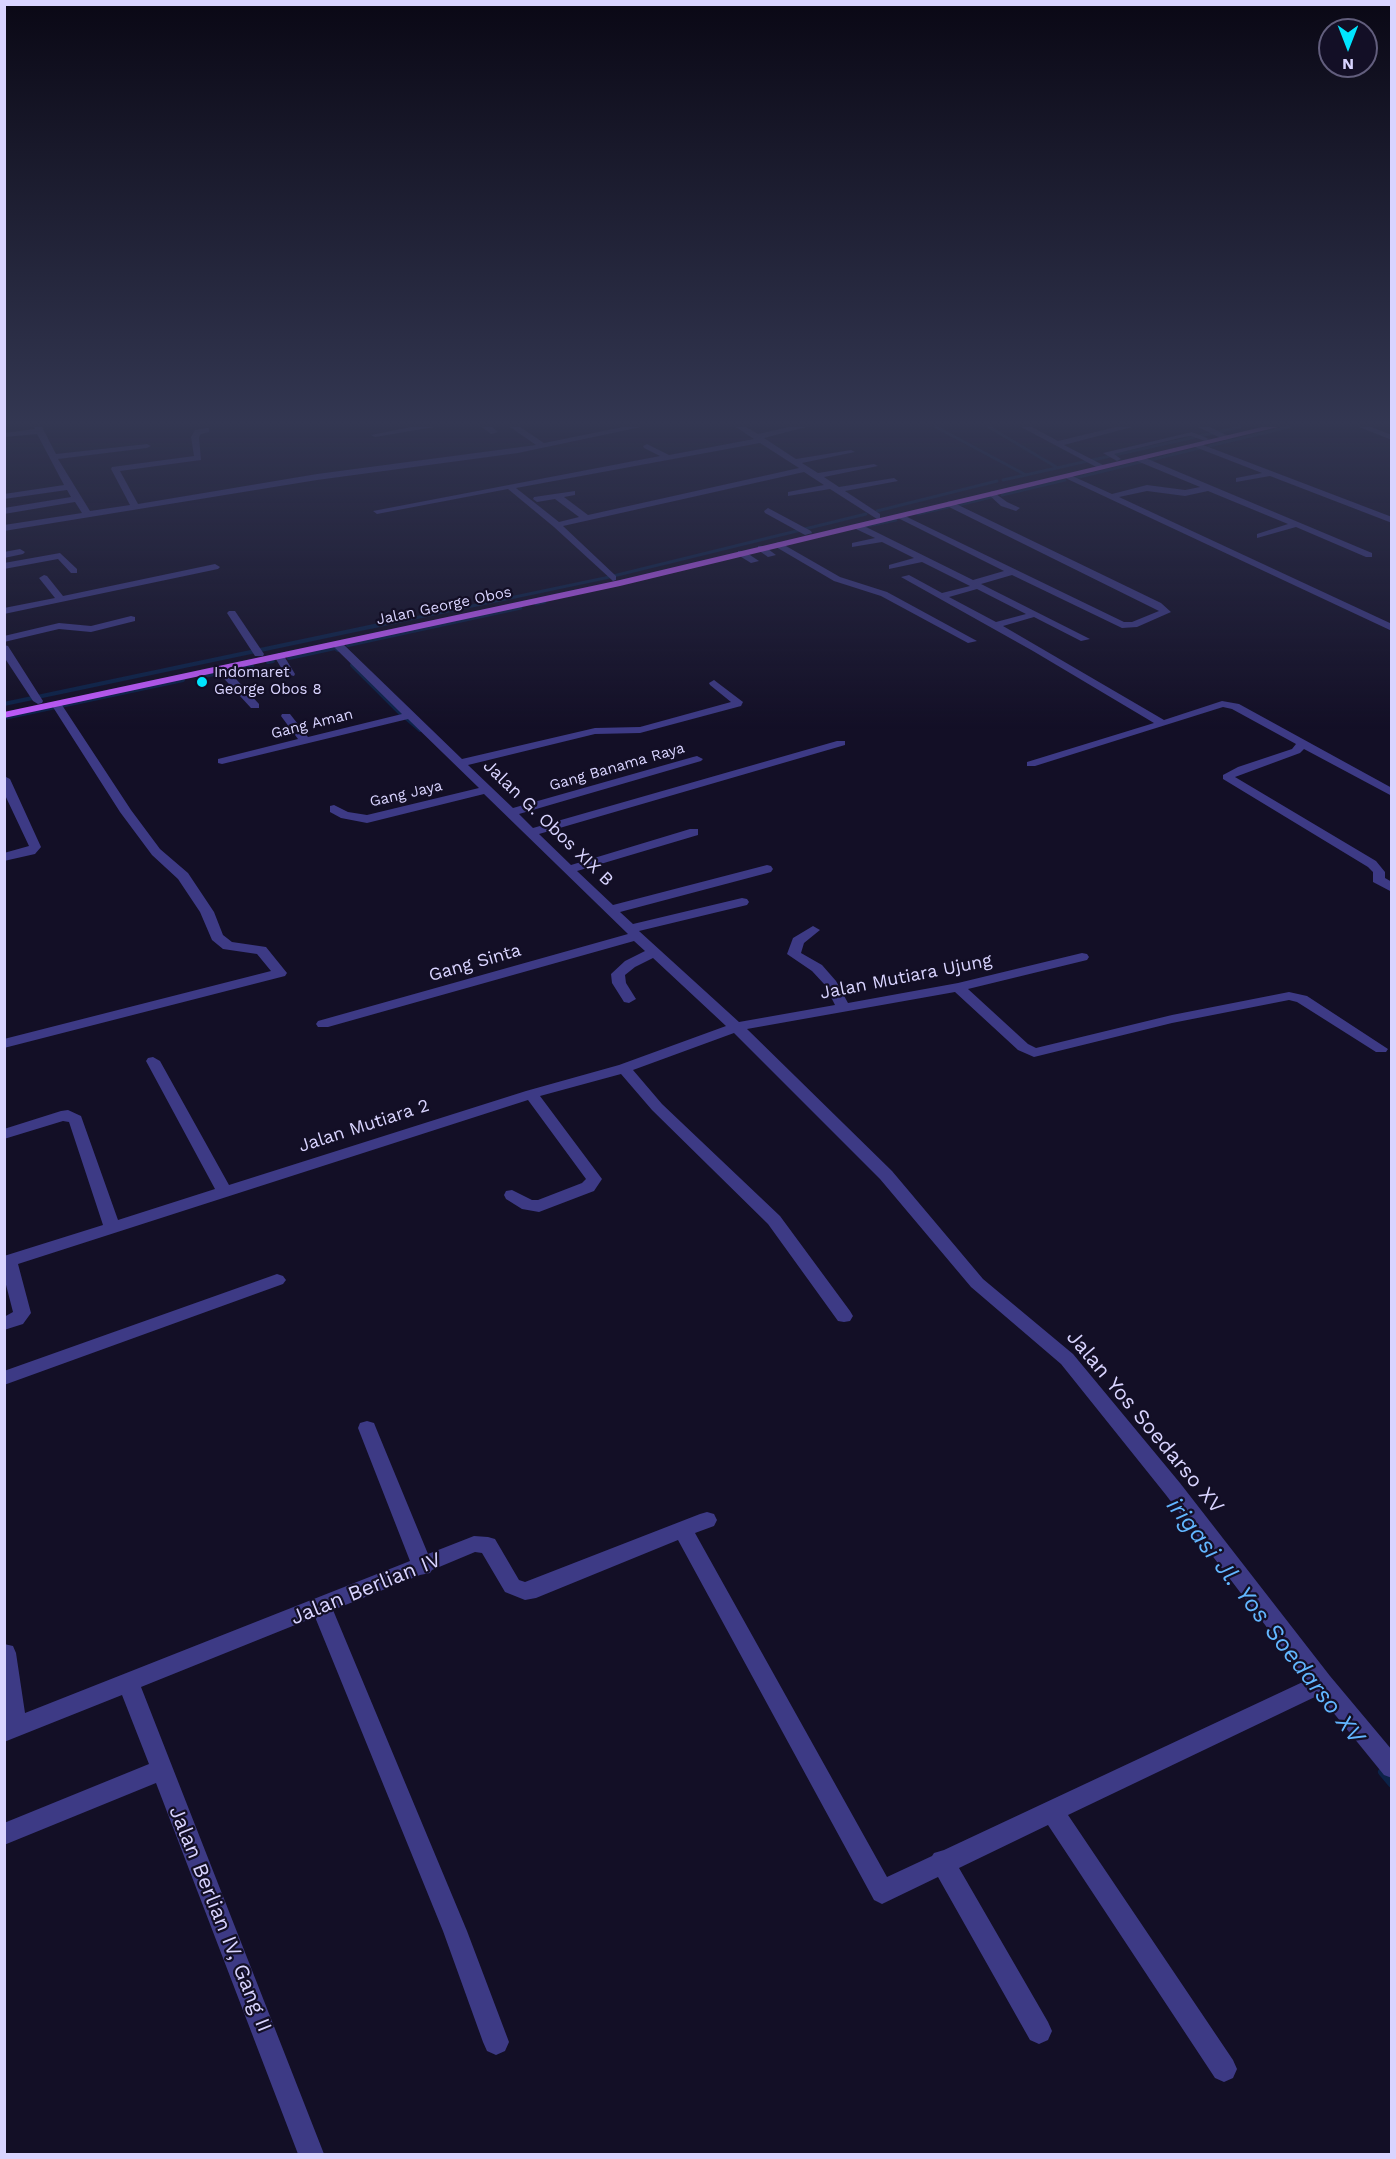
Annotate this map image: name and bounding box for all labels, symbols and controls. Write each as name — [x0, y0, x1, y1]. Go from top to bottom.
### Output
north arrow — [1318, 18, 1378, 78]
text: N — [1342, 55, 1354, 74]
street label: Jalan George Obos — [375, 583, 513, 629]
place label: Indomaret George Obos 8 — [214, 664, 322, 699]
marker: Indomaret George Obos 8 — [195, 675, 209, 689]
street label: Gang Aman — [269, 705, 355, 743]
street label: Gang Banama Raya — [547, 739, 687, 795]
street label: Jalan G. Obos XIX B — [478, 755, 618, 891]
street label: Gang Jaya — [368, 777, 444, 811]
street label: Gang Sinta — [426, 940, 524, 986]
street label: Jalan Mutiara Ujung — [818, 950, 994, 1004]
street label: Jalan Mutiara 2 — [296, 1095, 432, 1157]
street label: Jalan Yos Soedarso XV — [1061, 1325, 1229, 1519]
water label: irigasi Jl. Yos Soedarso XV — [1160, 1492, 1370, 1750]
street label: Jalan Berlian IV — [287, 1547, 445, 1631]
street label: Jalan Berlian IV, Gang II — [163, 1802, 277, 2036]

